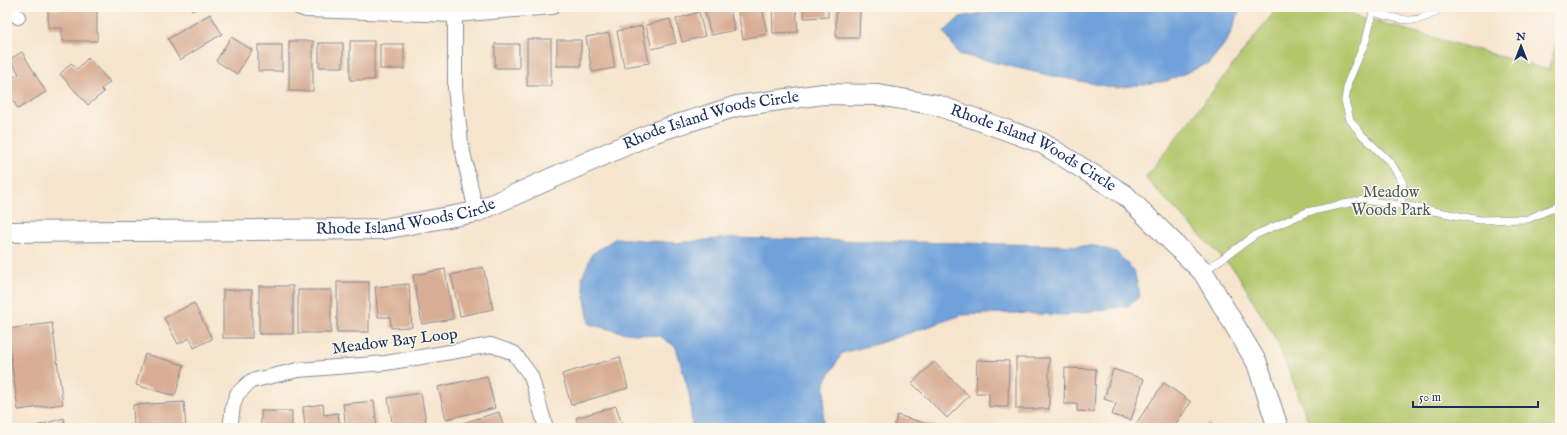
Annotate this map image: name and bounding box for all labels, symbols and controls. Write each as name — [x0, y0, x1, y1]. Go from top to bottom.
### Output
north arrow — [1501, 26, 1541, 66]
text: N — [1515, 30, 1526, 44]
street label: Rhode Island Woods Circle — [620, 87, 800, 155]
street label: Rhode Island Woods Circle — [947, 101, 1119, 197]
park label: Meadow Woods Park — [1351, 183, 1431, 221]
street label: Rhode Island Woods Circle — [316, 194, 499, 240]
street label: Meadow Bay Loop — [331, 324, 459, 360]
scale bar — [1413, 383, 1538, 409]
text: 50 m — [1419, 390, 1441, 405]

